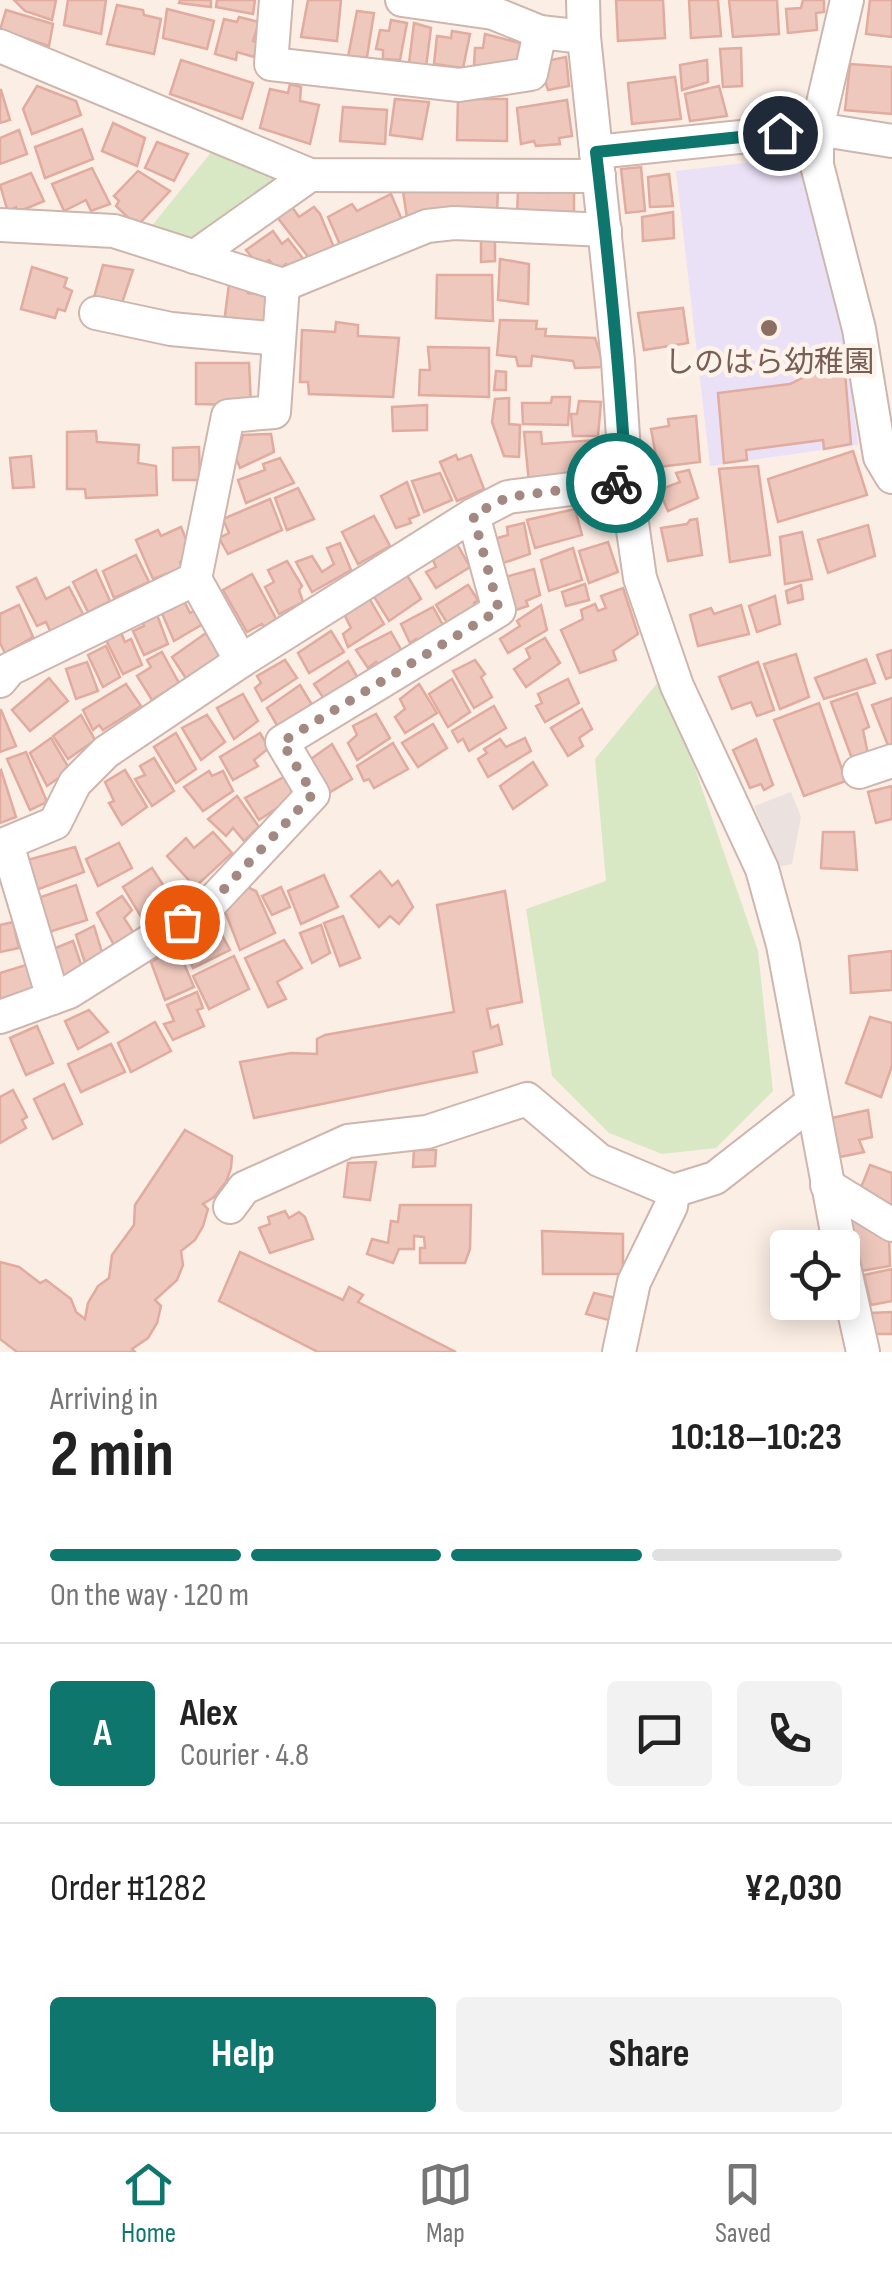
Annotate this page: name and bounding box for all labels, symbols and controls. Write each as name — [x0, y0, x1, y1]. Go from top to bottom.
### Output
pin — [738, 91, 823, 176]
icon: home — [753, 106, 808, 161]
marker: しのはら幼稚園 — [758, 317, 780, 339]
place label: しのはら幼稚園 — [664, 345, 874, 381]
courier — [566, 433, 666, 533]
icon: bike — [589, 456, 644, 511]
pin — [140, 880, 225, 965]
icon: bag — [155, 895, 210, 950]
map controls — [770, 1230, 860, 1320]
button: locate — [770, 1230, 860, 1320]
text: Arriving in — [50, 1380, 158, 1419]
text: 10:18–10:23 — [671, 1415, 842, 1460]
text: 2 min — [50, 1417, 174, 1495]
text: On the way · 120 m — [50, 1576, 249, 1615]
button: chat — [607, 1681, 712, 1786]
button: phone — [737, 1681, 842, 1786]
text: Alex — [180, 1691, 238, 1736]
text: A — [93, 1711, 112, 1756]
text: Courier · 4.8 — [180, 1736, 309, 1775]
text: Order #1282 — [50, 1866, 207, 1911]
text: ¥2,030 — [744, 1866, 842, 1911]
button: Help — [50, 1997, 436, 2112]
button: Share — [456, 1997, 842, 2112]
tab: Home — [121, 2157, 176, 2250]
tab: Map — [418, 2157, 473, 2250]
tab: Saved — [715, 2157, 771, 2250]

